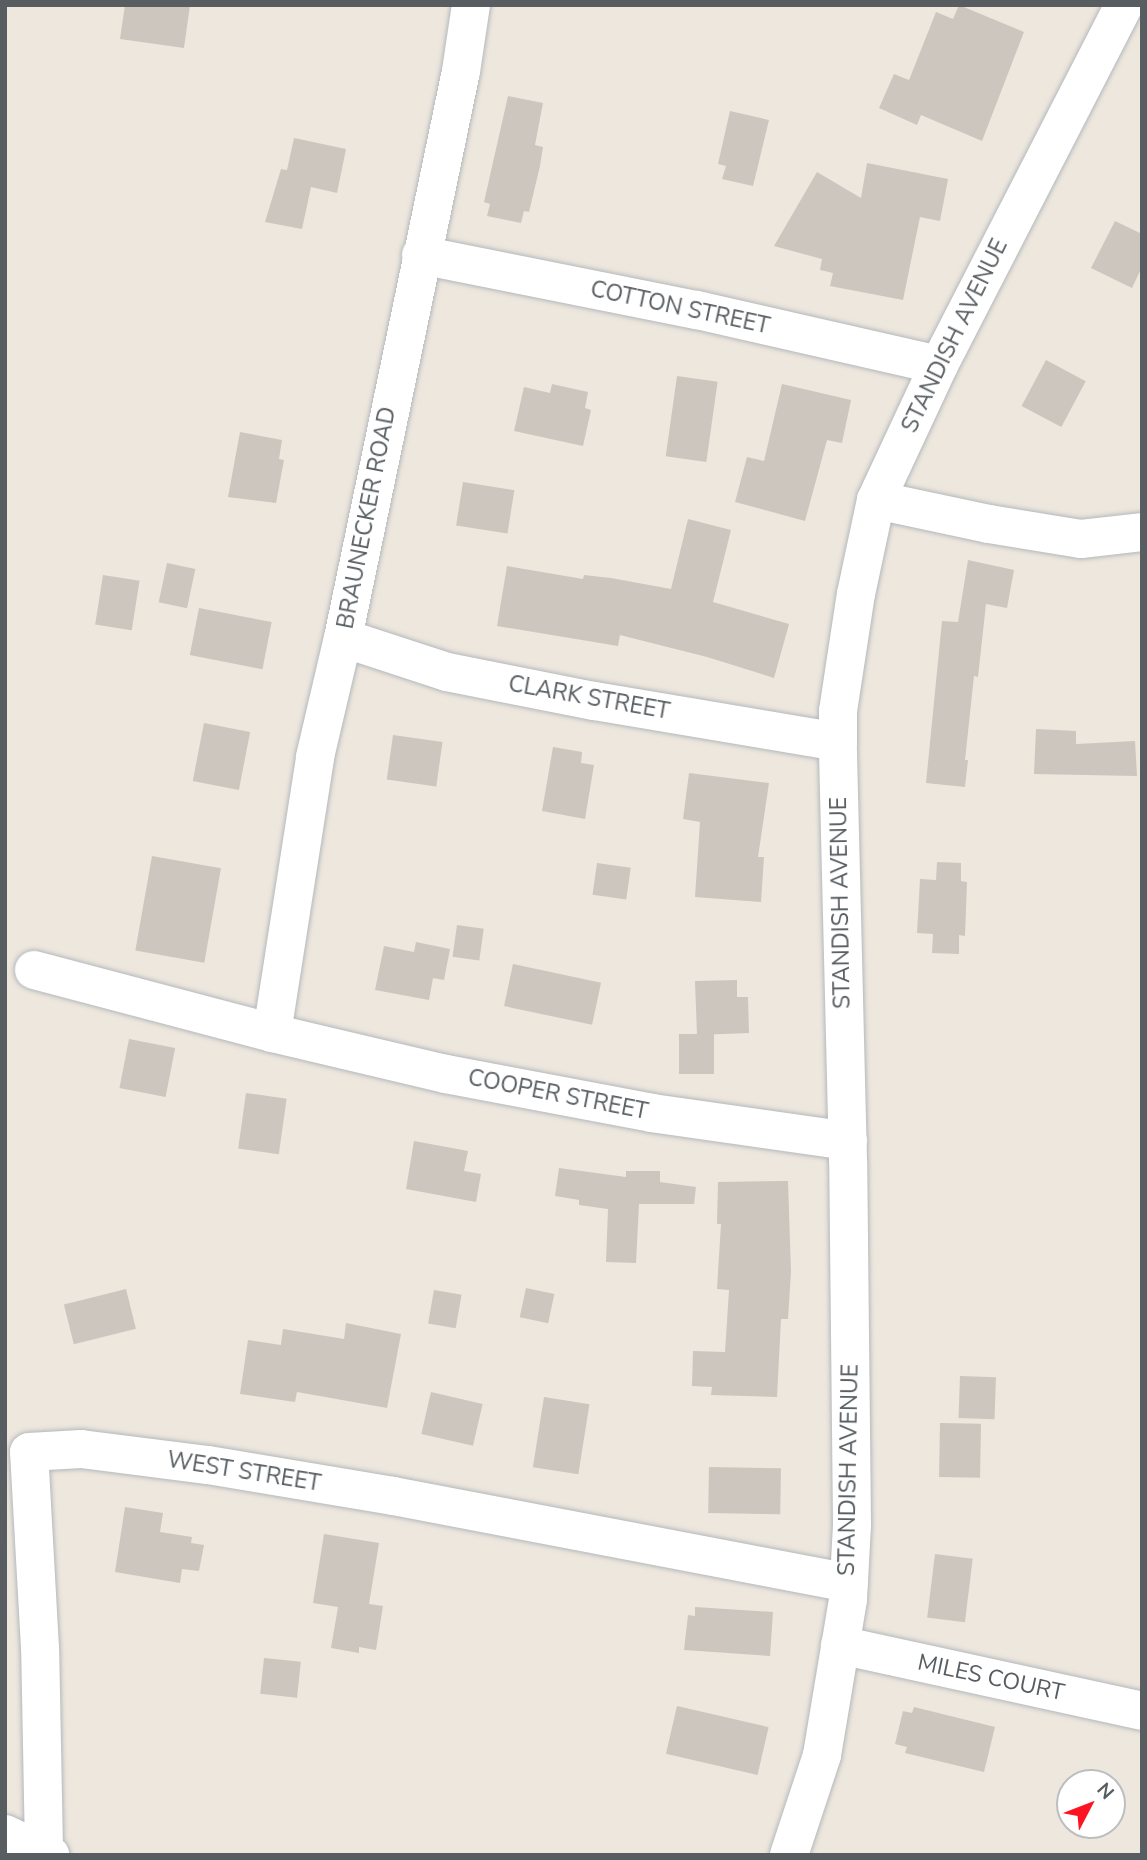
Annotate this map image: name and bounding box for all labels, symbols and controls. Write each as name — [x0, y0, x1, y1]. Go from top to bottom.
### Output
street label: STANDISH AVENUE — [896, 235, 1014, 437]
street label: COTTON STREET — [588, 276, 772, 340]
street label: BRAUNECKER ROAD — [332, 405, 402, 631]
street label: CLARK STREET — [506, 670, 672, 726]
street label: STANDISH AVENUE — [825, 797, 857, 1009]
street label: COOPER STREET — [466, 1064, 650, 1126]
street label: STANDISH AVENUE — [833, 1364, 865, 1576]
street label: WEST STREET — [165, 1446, 323, 1498]
street label: MILES COURT — [915, 1649, 1067, 1707]
north arrow — [1056, 1769, 1126, 1839]
text: N — [1091, 1777, 1120, 1805]

